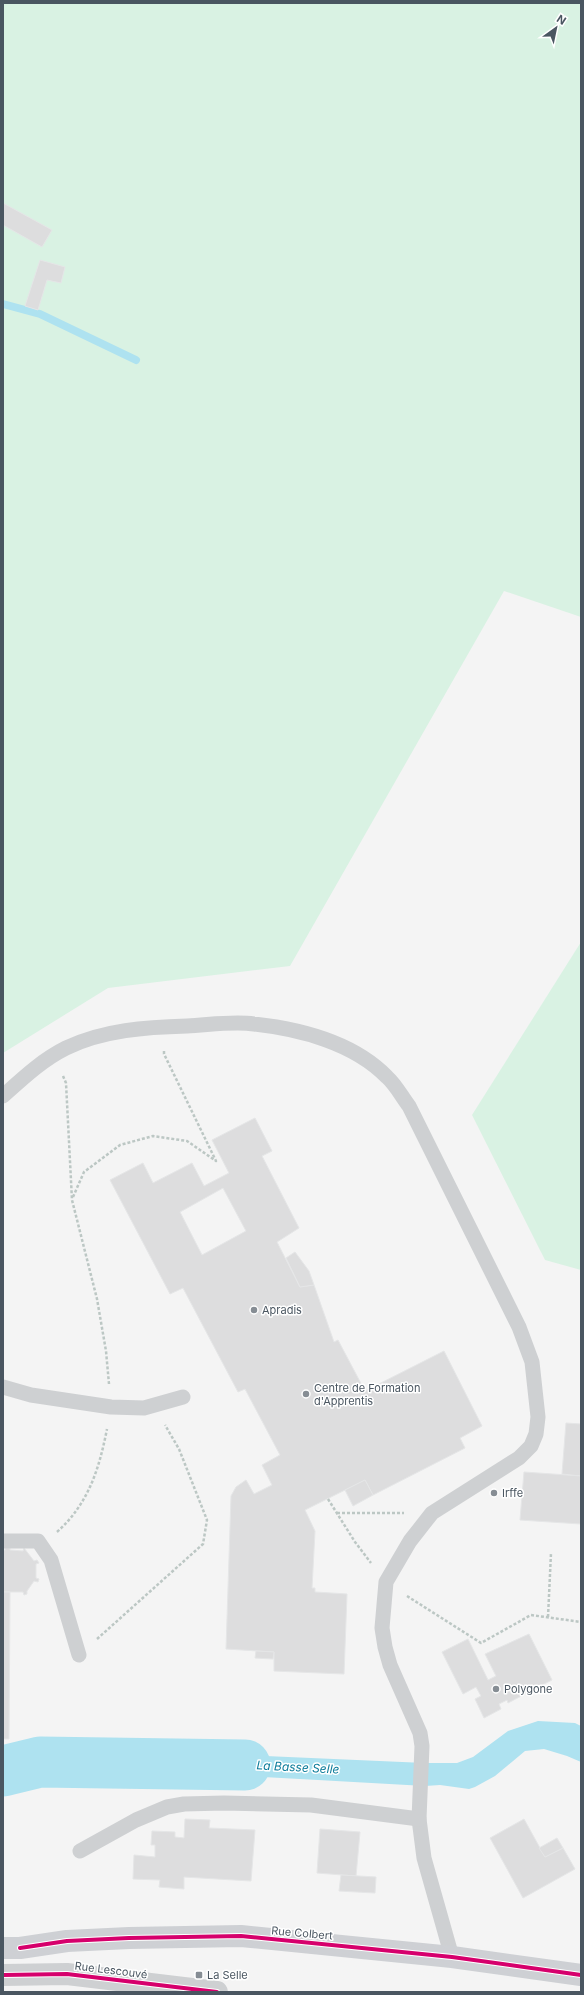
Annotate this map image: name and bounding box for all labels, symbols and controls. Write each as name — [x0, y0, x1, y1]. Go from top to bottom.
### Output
north arrow — [536, 8, 576, 48]
text: N — [554, 11, 569, 28]
place label: Apradis — [262, 1303, 302, 1317]
marker: Apradis — [249, 1305, 259, 1315]
place label: Centre de Formation d'Apprentis — [314, 1381, 420, 1408]
marker: Centre de Formation d'Apprentis — [301, 1389, 311, 1399]
place label: Irffe — [502, 1486, 523, 1500]
marker: Irffe — [489, 1488, 499, 1498]
place label: Polygone — [504, 1682, 553, 1696]
marker: Polygone — [491, 1684, 501, 1694]
water label: La Basse Selle — [256, 1757, 340, 1777]
street label: Rue Colbert — [271, 1923, 334, 1943]
street label: Rue Lescouvé — [74, 1959, 148, 1981]
place label: La Selle — [207, 1968, 248, 1982]
marker: La Selle — [194, 1970, 204, 1980]

